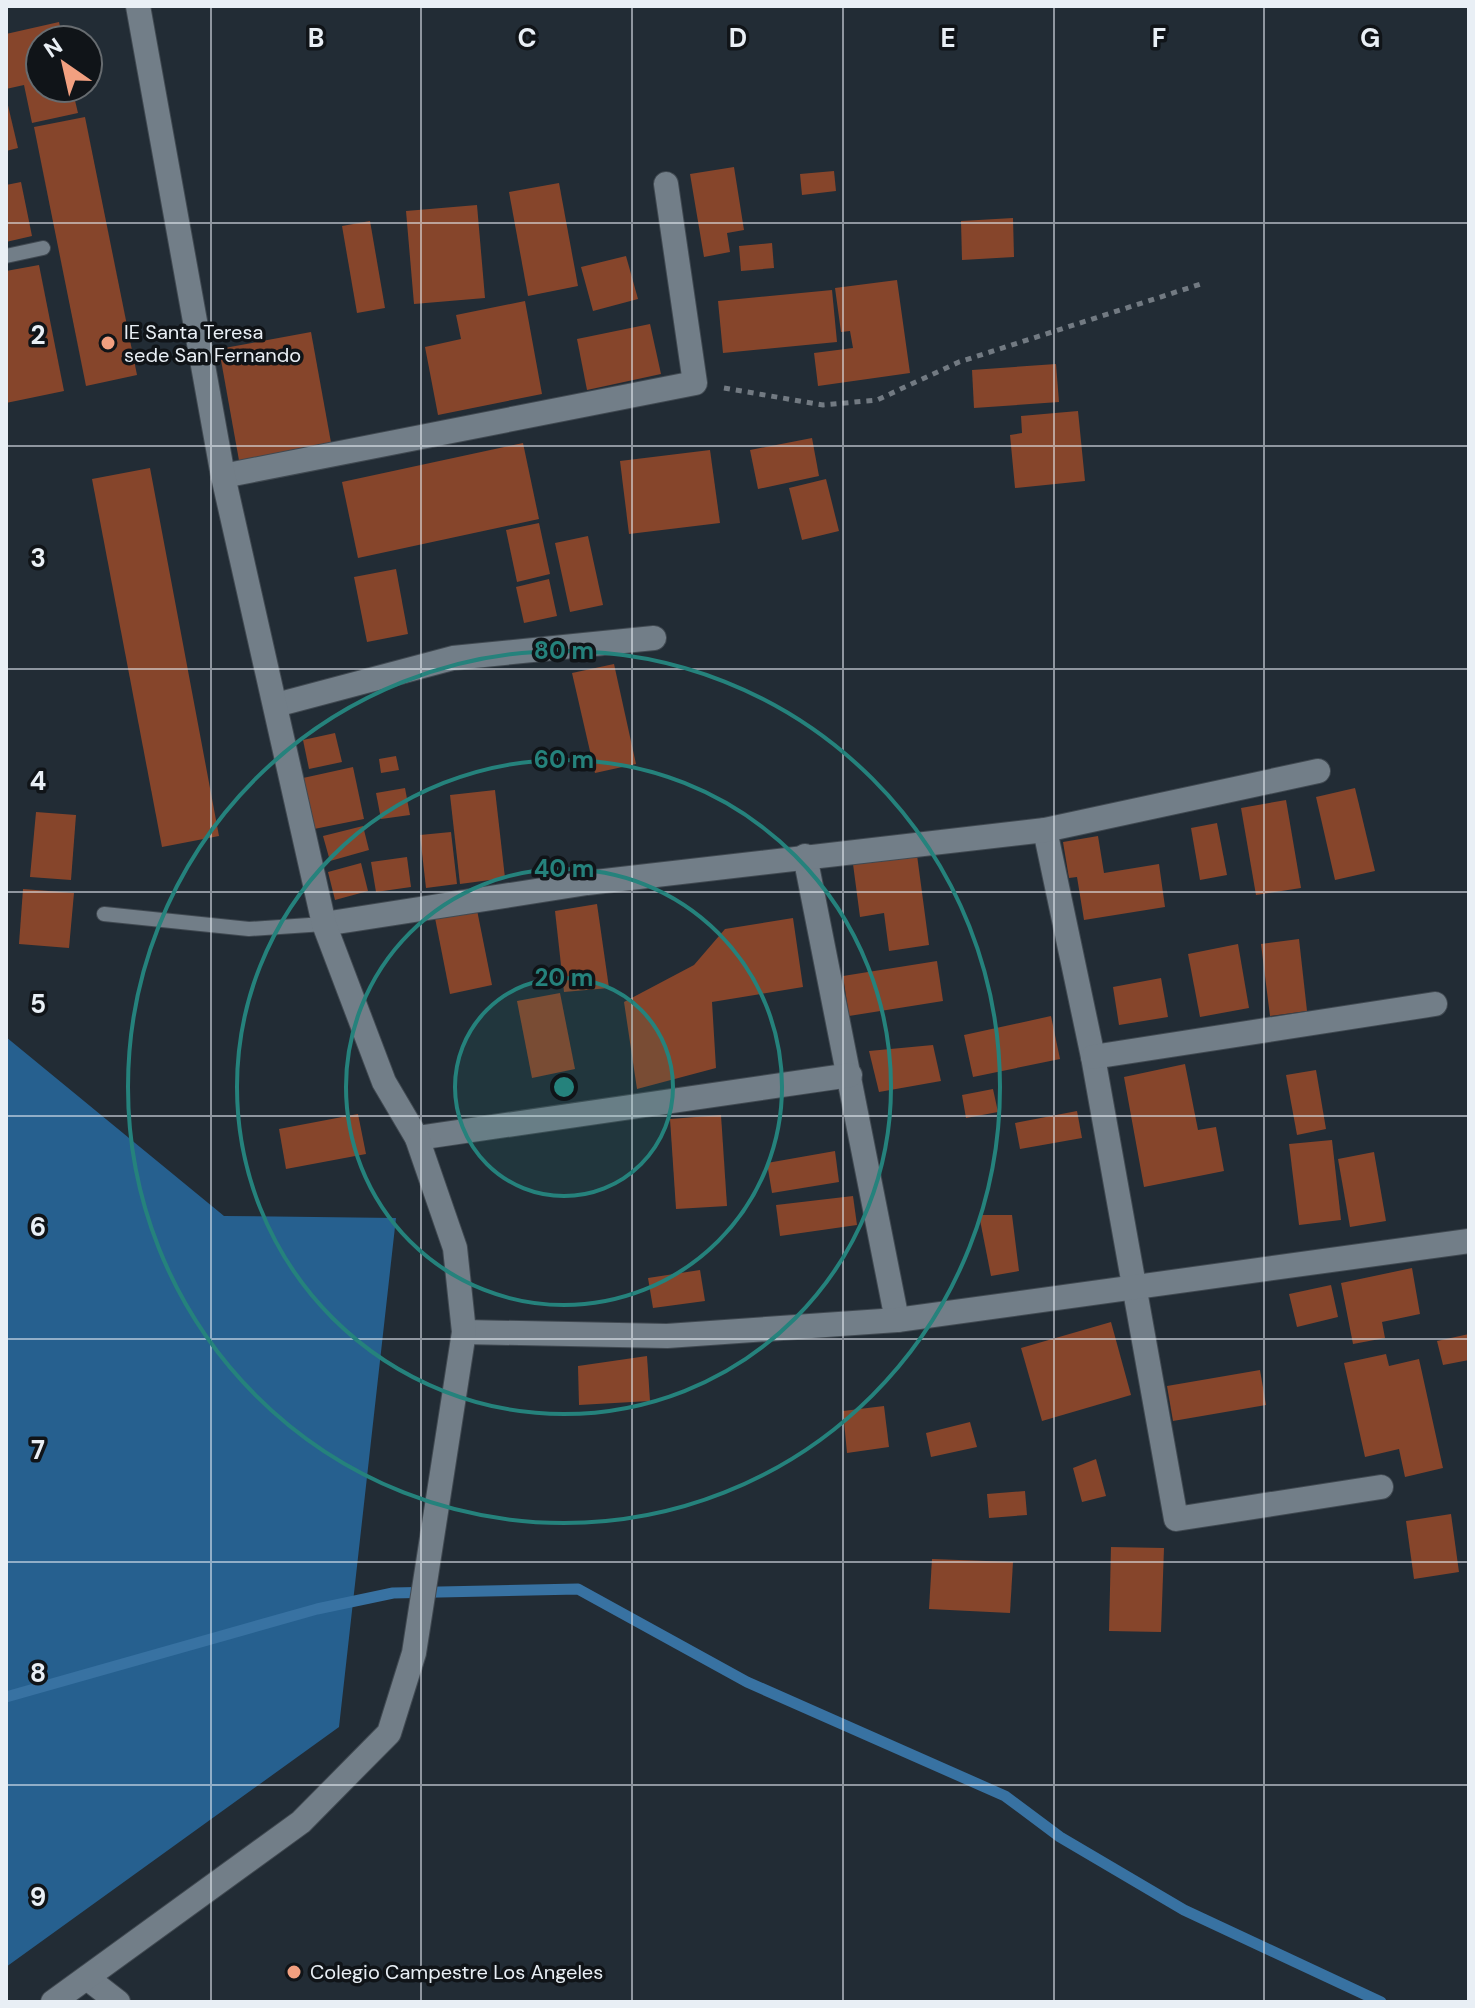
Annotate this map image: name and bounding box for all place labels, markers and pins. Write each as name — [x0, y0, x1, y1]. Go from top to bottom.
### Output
place label: IE Santa Teresa sede San Fernando — [124, 319, 301, 368]
marker: IE Santa Teresa sede San Fernando — [99, 334, 117, 352]
centre of rings — [550, 1073, 578, 1101]
place label: Colegio Campestre Los Angeles — [310, 1959, 603, 1985]
marker: Colegio Campestre Los Angeles — [285, 1963, 303, 1981]

